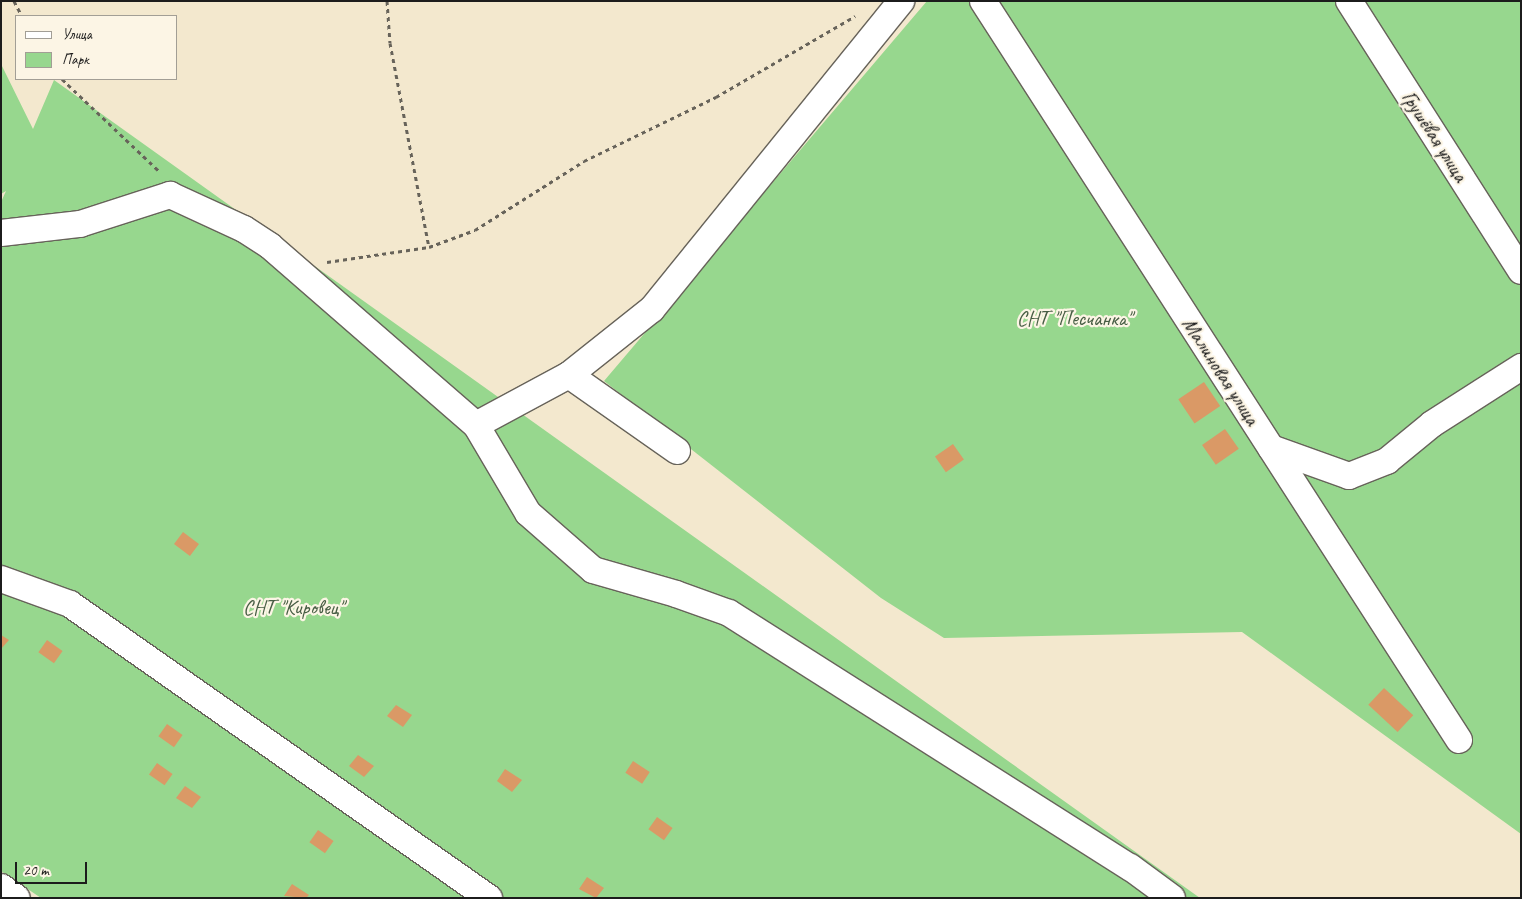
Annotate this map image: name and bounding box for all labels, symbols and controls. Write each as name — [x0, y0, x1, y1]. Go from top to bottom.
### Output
legend — [15, 15, 178, 80]
text: Улица — [62, 25, 92, 44]
text: Парк — [62, 50, 89, 69]
street label: Грушёвая улица — [1396, 85, 1474, 187]
park label: СНТ "Песчанка" — [1017, 305, 1131, 331]
street label: Малиновая улица — [1176, 312, 1266, 430]
park label: СНТ "Кировец" — [243, 594, 343, 620]
scale bar — [18, 852, 90, 884]
text: 20 m — [23, 861, 49, 880]

